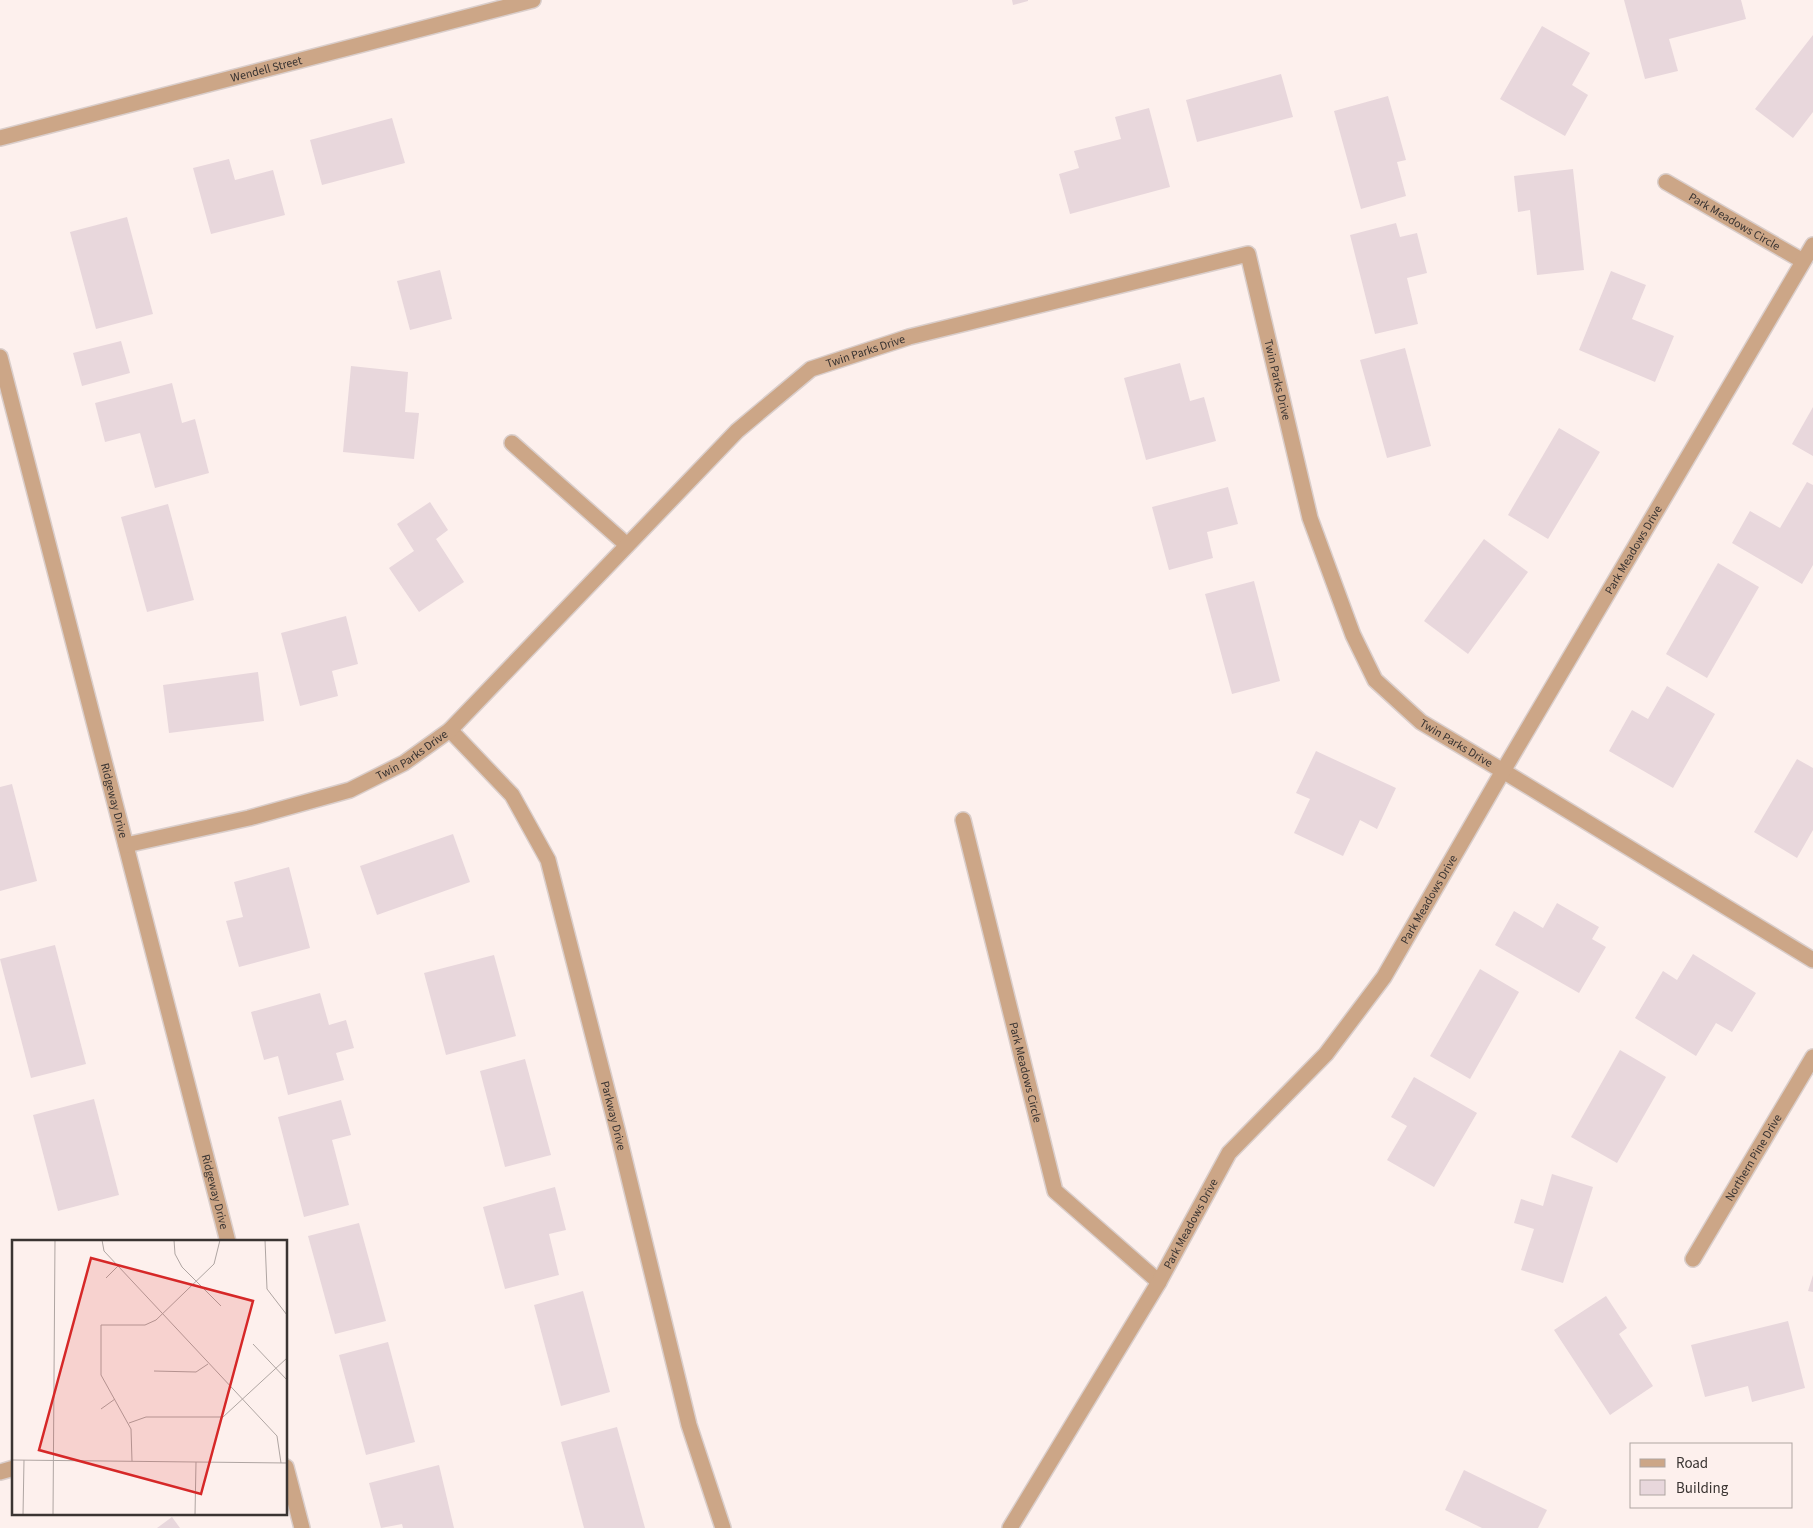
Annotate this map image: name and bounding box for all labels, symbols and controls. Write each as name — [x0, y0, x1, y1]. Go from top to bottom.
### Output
street label: Wendell Street — [229, 52, 304, 87]
street label: Park Meadows Circle — [1685, 189, 1783, 255]
street label: Twin Parks Drive — [824, 331, 908, 373]
street label: Twin Parks Drive — [1259, 338, 1295, 422]
street label: Park Meadows Drive — [1601, 502, 1667, 598]
street label: Twin Parks Drive — [1416, 715, 1496, 772]
street label: Twin Parks Drive — [373, 726, 452, 785]
street label: Ridgeway Drive — [96, 761, 132, 840]
street label: Park Meadows Drive — [1397, 852, 1462, 948]
street label: Park Meadows Circle — [1004, 1020, 1046, 1125]
street label: Parkway Drive — [596, 1079, 630, 1152]
street label: Northern Pine Drive — [1721, 1111, 1786, 1205]
street label: Ridgeway Drive — [197, 1152, 232, 1231]
street label: Park Meadows Drive — [1160, 1176, 1223, 1272]
inset map — [12, 1240, 288, 1516]
legend — [1630, 1443, 1793, 1508]
text: Road — [1676, 1453, 1708, 1474]
text: Building — [1676, 1478, 1729, 1499]

